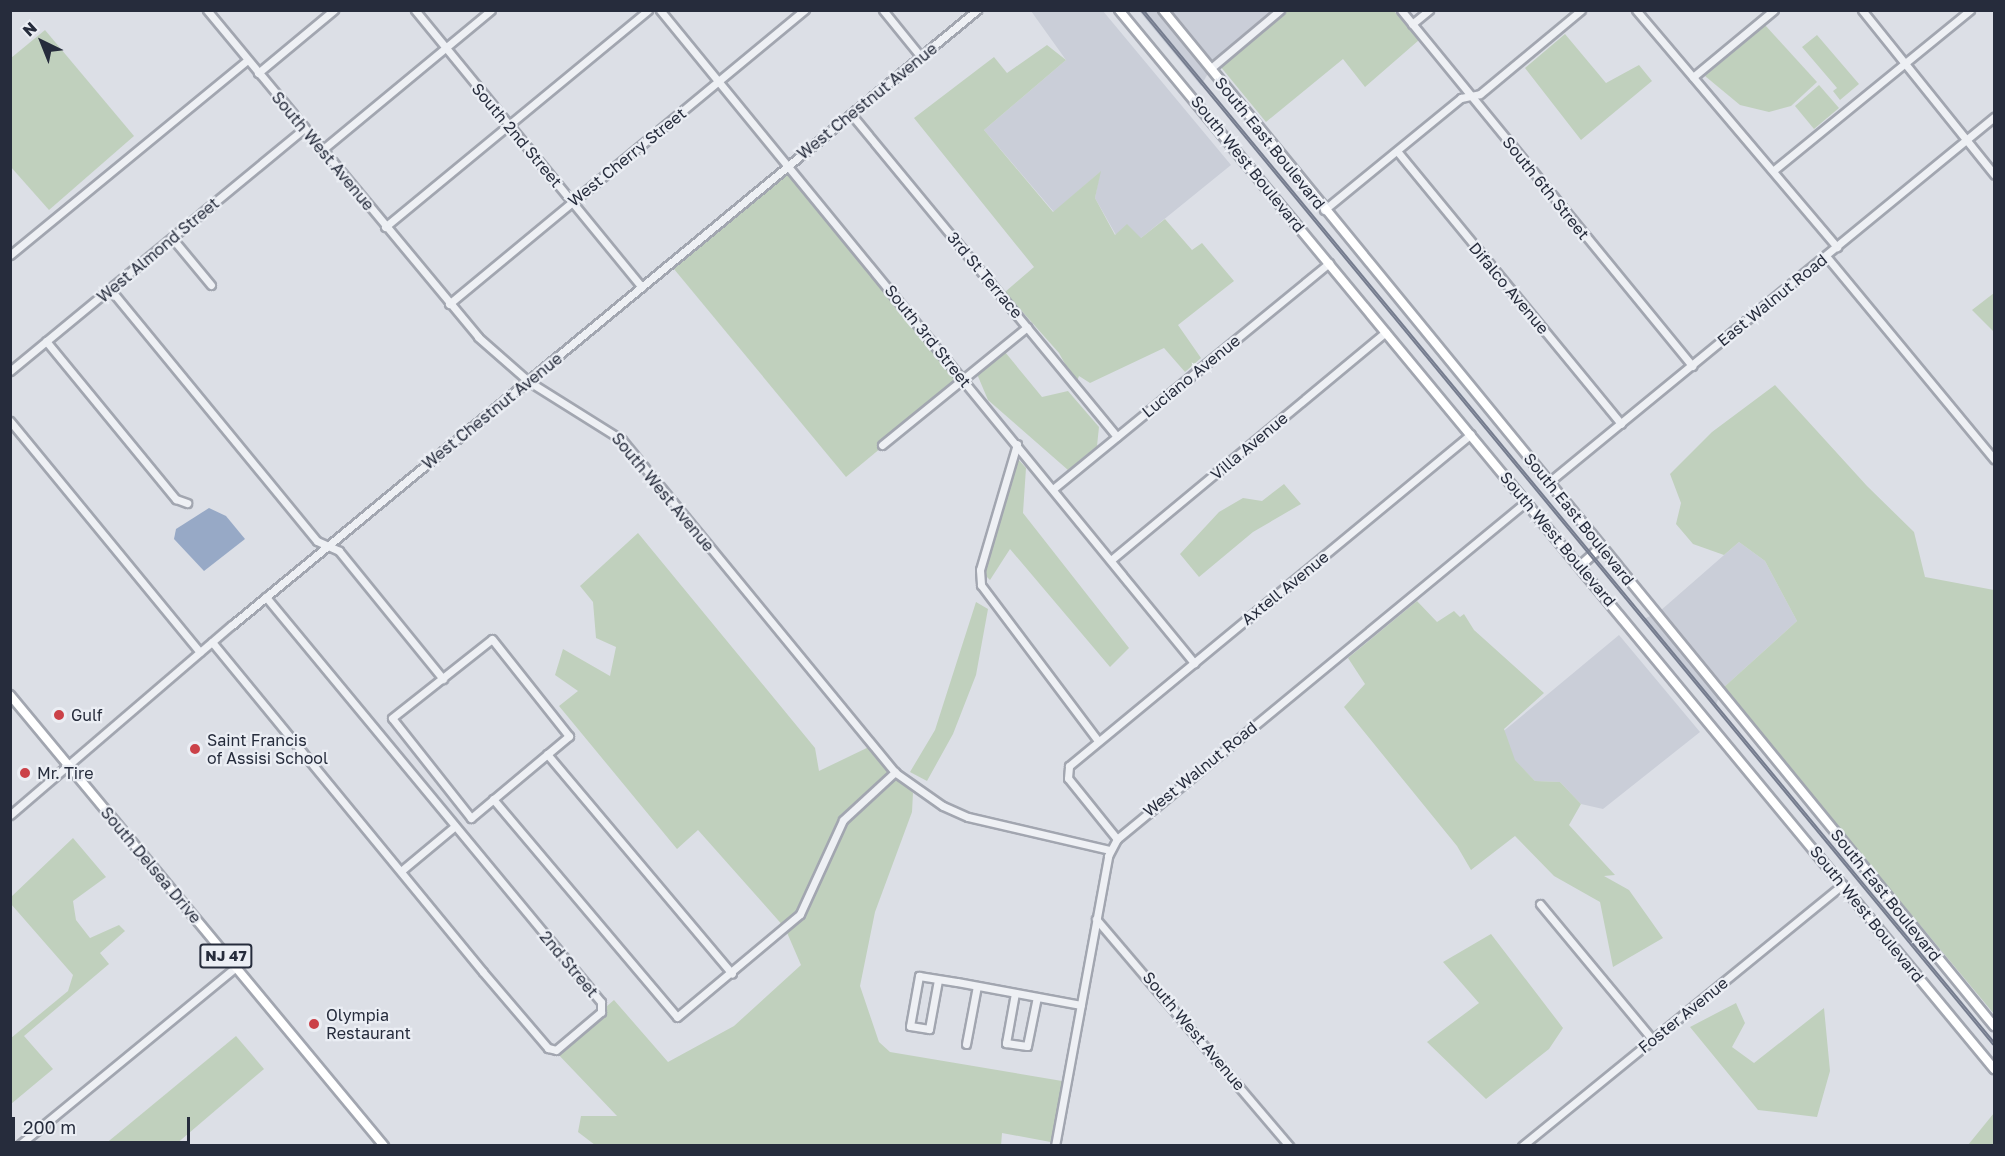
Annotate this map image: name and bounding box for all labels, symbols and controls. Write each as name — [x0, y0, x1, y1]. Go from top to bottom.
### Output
north arrow — [12, 12, 72, 72]
text: N — [18, 17, 41, 40]
street label: West Chestnut Avenue — [793, 39, 941, 163]
street label: South East Boulevard — [1211, 73, 1329, 213]
street label: South 2nd Street — [468, 79, 566, 191]
street label: South West Avenue — [268, 88, 378, 214]
street label: South West Boulevard — [1187, 92, 1309, 236]
street label: West Cherry Street — [564, 104, 690, 210]
street label: South 6th Street — [1499, 133, 1593, 243]
street label: West Almond Street — [93, 193, 223, 307]
street label: 3rd St Terrace — [943, 228, 1027, 322]
street label: Difalco Avenue — [1465, 238, 1553, 338]
street label: East Walnut Road — [1713, 250, 1831, 350]
street label: South 3rd Street — [881, 281, 975, 391]
street label: Luciano Avenue — [1138, 331, 1244, 421]
street label: West Chestnut Avenue — [418, 349, 566, 473]
street label: Villa Avenue — [1207, 408, 1291, 484]
street label: South West Avenue — [608, 429, 718, 555]
street label: South East Boulevard — [1520, 449, 1638, 589]
street label: South West Boulevard — [1496, 468, 1620, 610]
street label: Axtell Avenue — [1238, 547, 1332, 629]
place label: Gulf — [71, 705, 103, 725]
marker: Gulf — [52, 708, 66, 722]
street label: West Walnut Road — [1139, 717, 1261, 821]
place label: Saint Francis of Assisi School — [207, 730, 328, 768]
marker: Saint Francis of Assisi School — [188, 742, 202, 756]
place label: Mr. Tire — [37, 763, 93, 783]
marker: Mr. Tire — [18, 766, 32, 780]
street label: South Delsea Drive — [97, 803, 205, 927]
street label: South East Boulevard — [1827, 825, 1945, 965]
street label: South West Boulevard — [1806, 842, 1928, 986]
street label: 2nd Street — [536, 927, 602, 1001]
road number: NJ 47 — [199, 944, 253, 968]
street label: South West Avenue — [1139, 968, 1249, 1094]
street label: Foster Avenue — [1634, 973, 1732, 1057]
place label: Olympia Restaurant — [326, 1005, 411, 1043]
marker: Olympia Restaurant — [307, 1017, 321, 1031]
scale bar — [15, 1105, 194, 1143]
text: 200 m — [23, 1116, 76, 1138]

